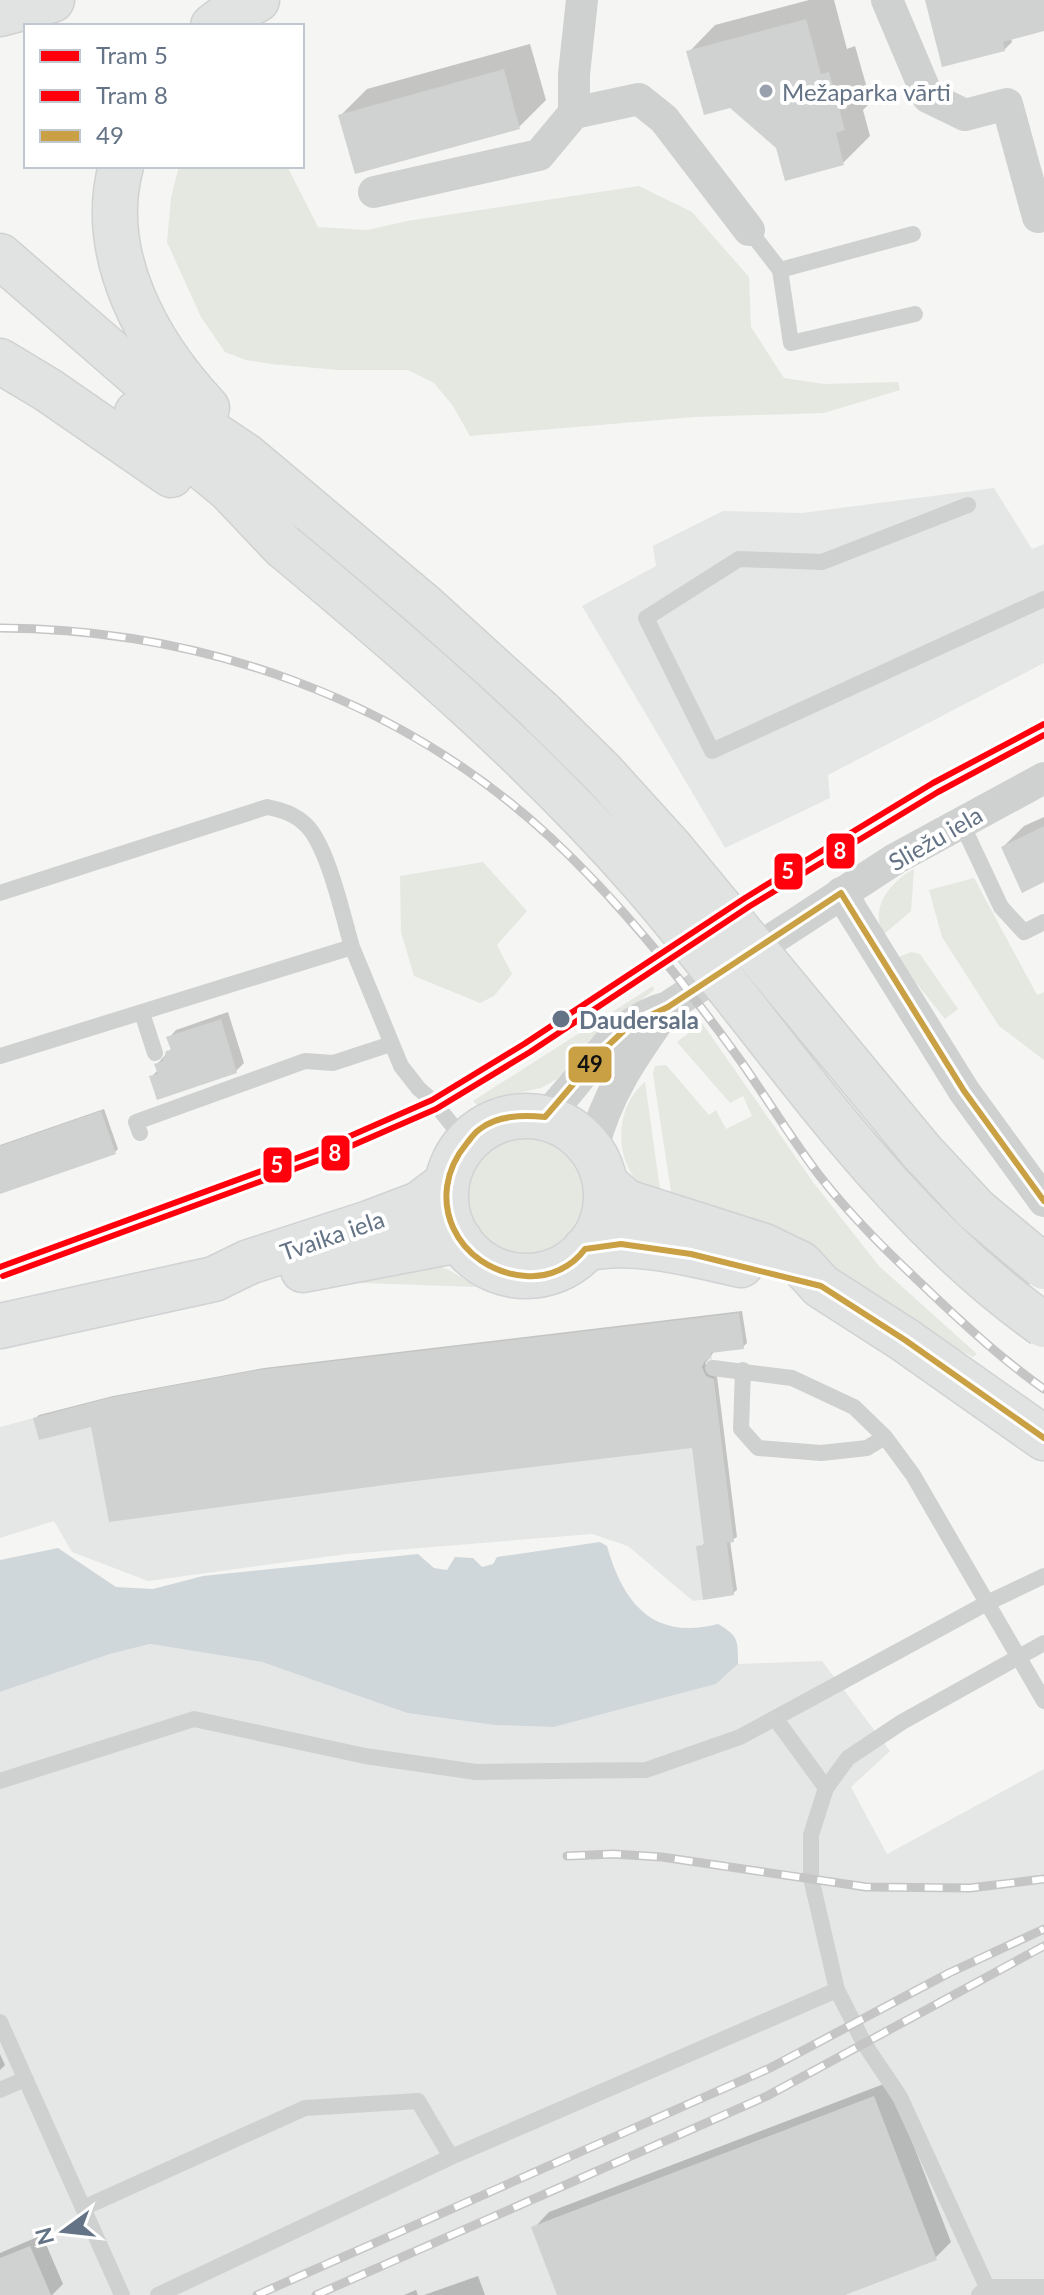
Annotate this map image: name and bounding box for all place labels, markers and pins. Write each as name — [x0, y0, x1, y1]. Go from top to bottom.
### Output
place label: Mežaparka vārti — [782, 77, 951, 106]
marker: Mežaparka vārti — [757, 82, 775, 100]
place label: Daudersala — [579, 1005, 699, 1034]
marker: Daudersala — [550, 1008, 572, 1030]

